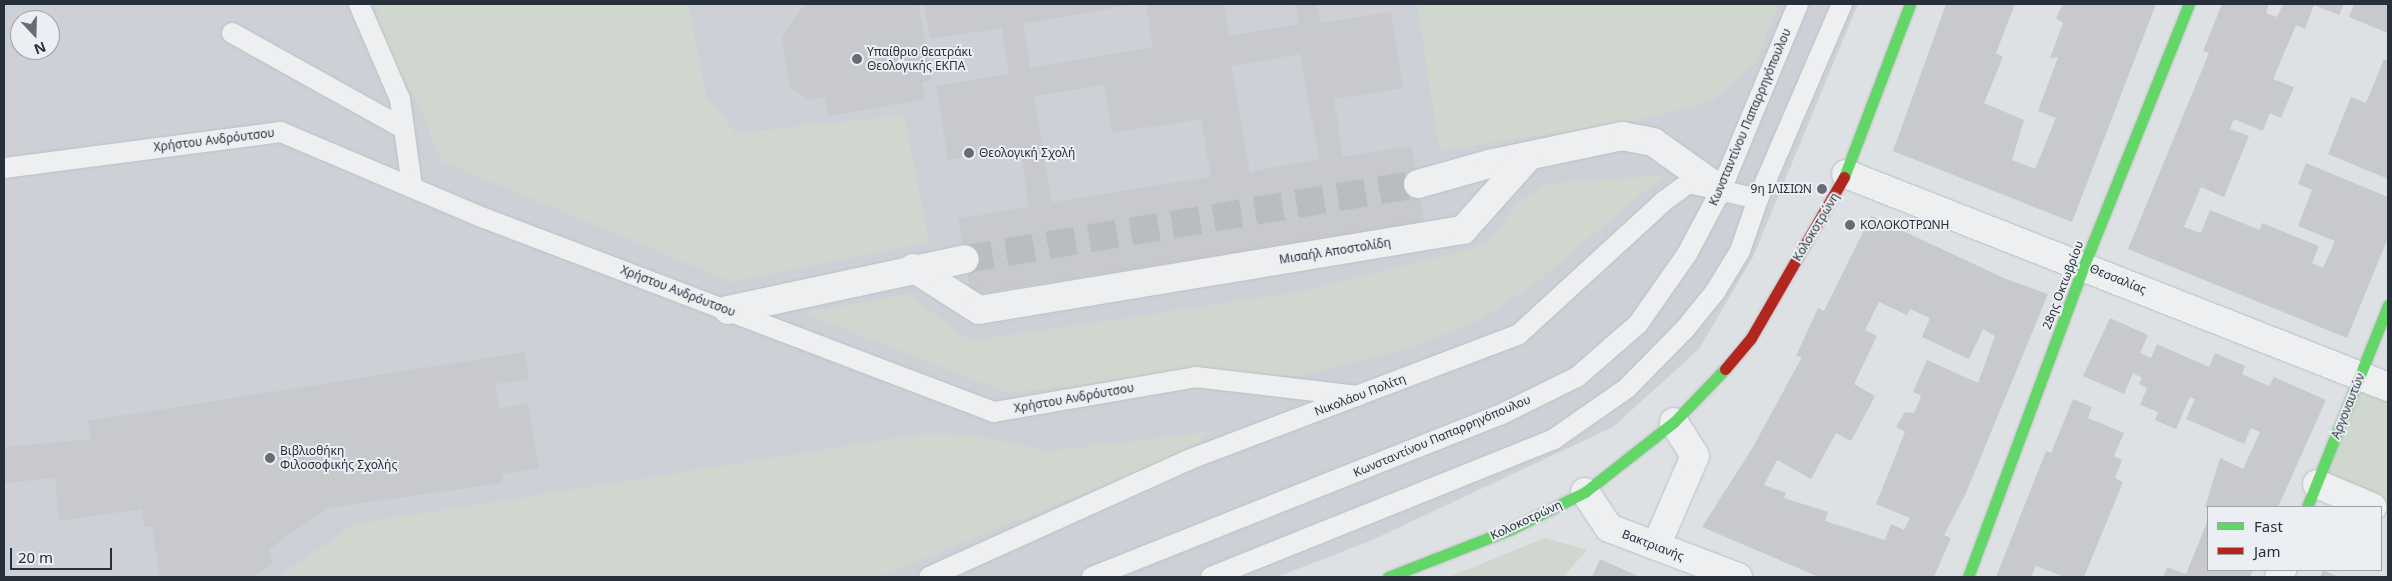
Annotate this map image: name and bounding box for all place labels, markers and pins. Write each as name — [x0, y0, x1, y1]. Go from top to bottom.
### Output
place label: Υπαίθριο θεατράκι Θεολογικής ΕΚΠΑ — [867, 45, 972, 73]
marker: Υπαίθριο θεατράκι Θεολογικής ΕΚΠΑ — [851, 53, 863, 65]
place label: Θεολογική Σχολή — [979, 146, 1075, 160]
marker: Θεολογική Σχολή — [963, 147, 975, 159]
place label: 9η ΙΛΙΣΙΩΝ — [1751, 182, 1812, 196]
marker: 9η ΙΛΙΣΙΩΝ — [1816, 183, 1828, 195]
place label: ΚΟΛΟΚΟΤΡΩΝΗ — [1860, 218, 1950, 232]
marker: ΚΟΛΟΚΟΤΡΩΝΗ — [1844, 219, 1856, 231]
place label: Βιβλιοθήκη Φιλοσοφικής Σχολής — [280, 444, 397, 472]
marker: Βιβλιοθήκη Φιλοσοφικής Σχολής — [264, 452, 276, 464]

